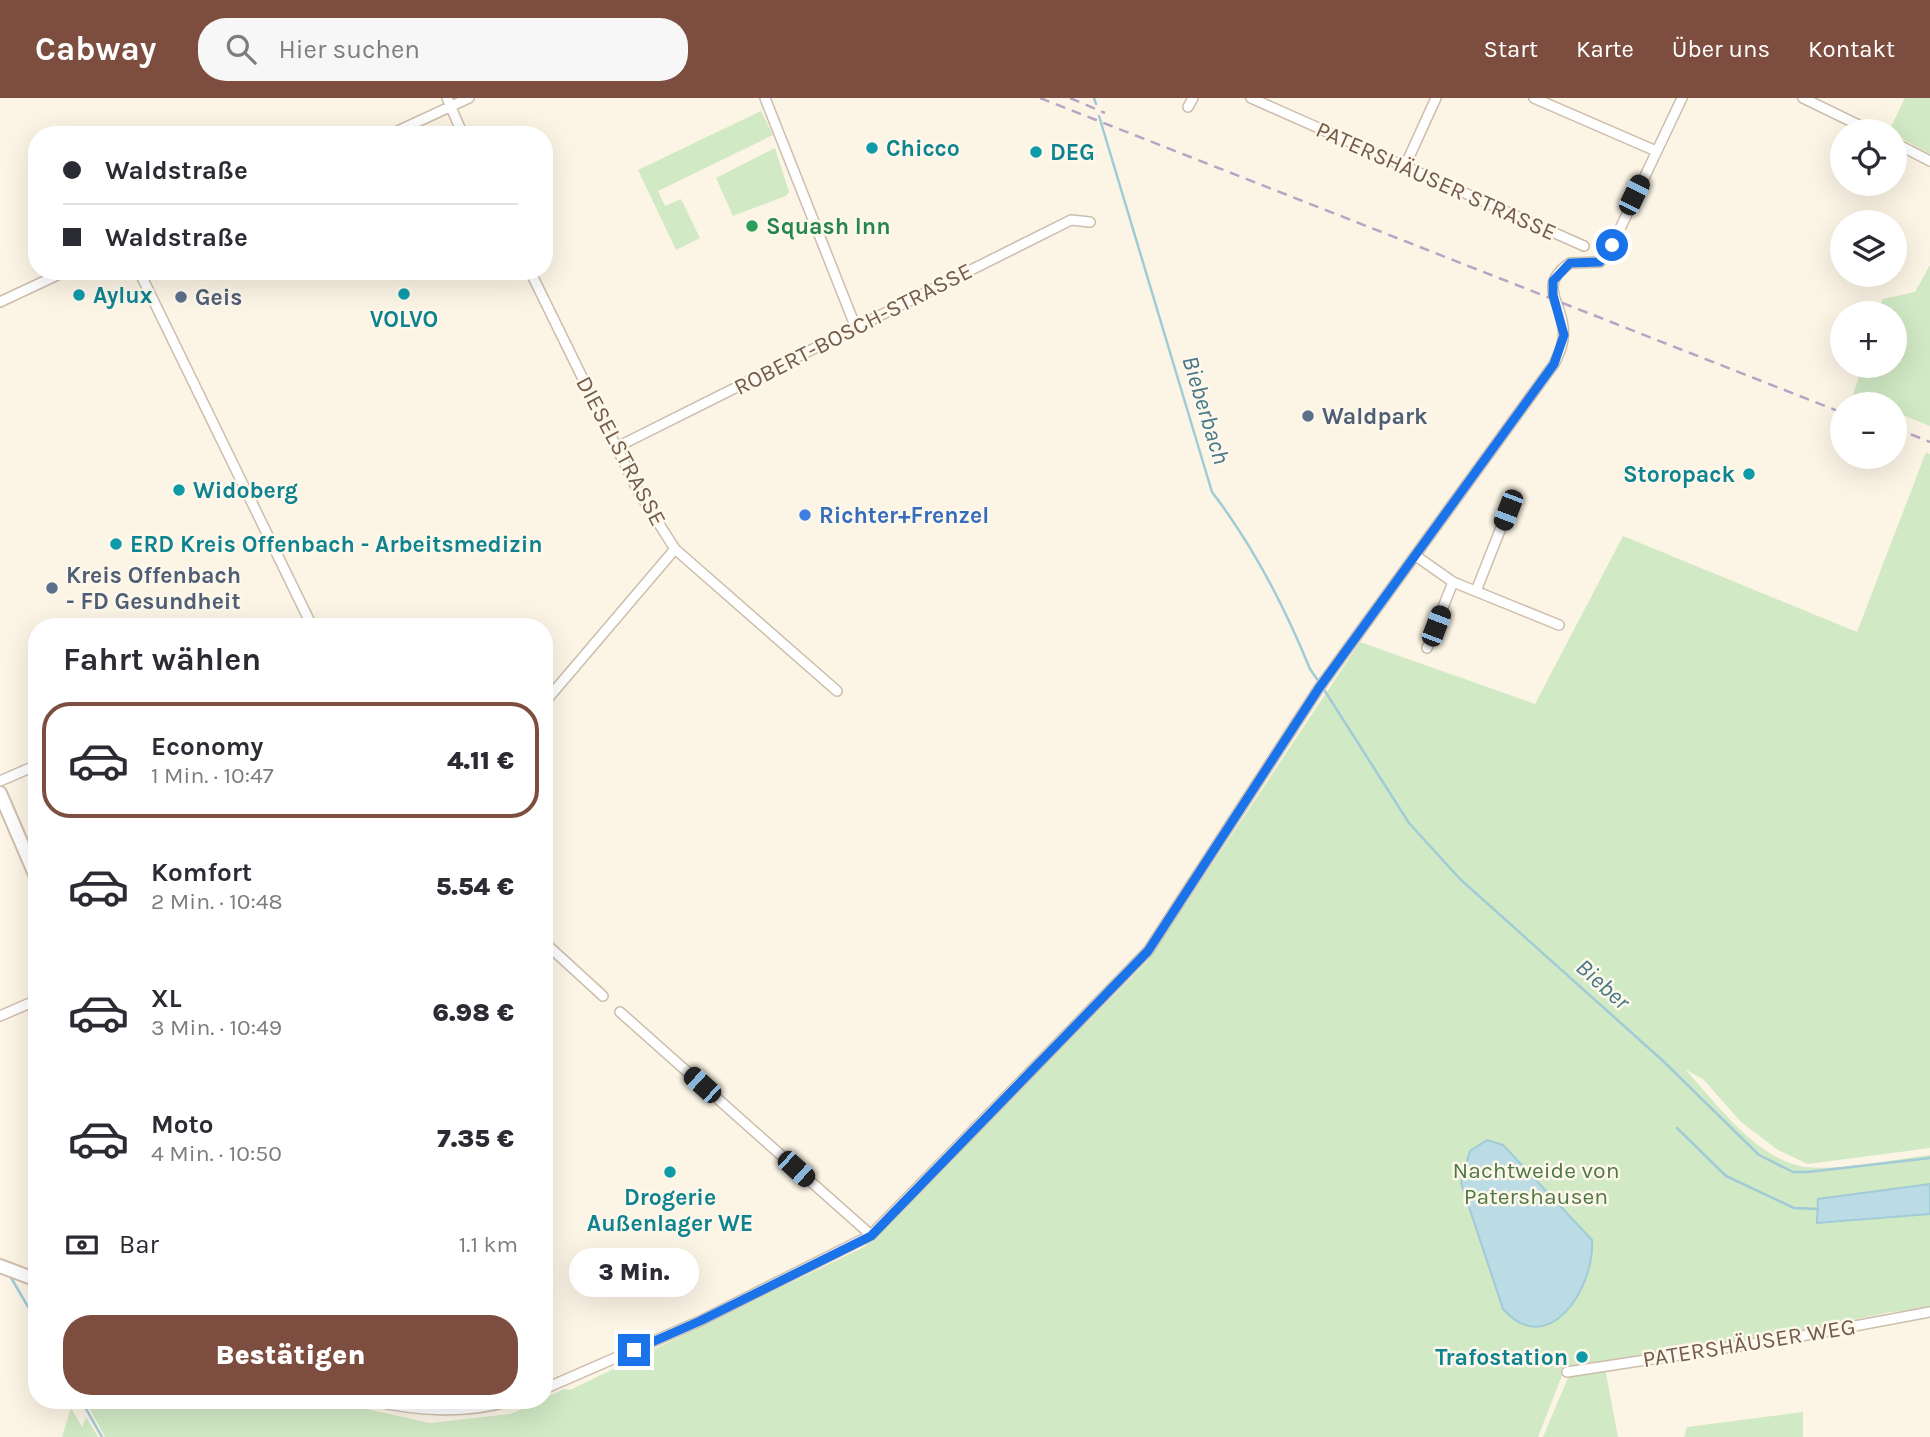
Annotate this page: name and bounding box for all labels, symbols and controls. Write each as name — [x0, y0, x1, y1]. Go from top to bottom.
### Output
search box — [198, 18, 688, 81]
text: Cabway — [35, 30, 156, 68]
icon: search — [222, 30, 260, 68]
text: Hier suchen — [278, 34, 420, 65]
text: Start — [1484, 35, 1538, 63]
text: Karte — [1576, 35, 1634, 63]
text: Über uns — [1672, 35, 1770, 63]
text: Kontakt — [1808, 35, 1895, 63]
street label: PATERSHÄUSER STRASSE — [1312, 116, 1560, 246]
map controls — [1830, 119, 1907, 469]
button: locate — [1830, 119, 1907, 196]
place label: Chicco — [886, 135, 960, 162]
place label: DEG — [1050, 139, 1095, 166]
marker: Chicco — [864, 140, 880, 156]
marker: DEG — [1028, 144, 1044, 160]
text: Waldstraße — [105, 155, 248, 186]
car — [1616, 172, 1653, 218]
button: layers — [1830, 210, 1907, 287]
place label: Squash Inn — [766, 213, 891, 240]
marker: Squash Inn — [744, 218, 760, 234]
text: Waldstraße — [105, 222, 248, 253]
route start — [1596, 229, 1628, 261]
street label: ROBERT-BOSCH-STRASSE — [729, 257, 977, 401]
place label: Aylux — [93, 282, 153, 309]
place label: Geis — [195, 284, 242, 311]
marker: VOLVO — [396, 286, 412, 302]
marker: Aylux — [71, 287, 87, 303]
marker: Geis — [173, 289, 189, 305]
button: + — [1830, 301, 1907, 378]
place label: VOLVO — [370, 306, 438, 333]
water label: Bieberbach — [1176, 352, 1236, 468]
street label: DIESELSTRASSE — [570, 372, 672, 530]
button: − — [1830, 392, 1907, 469]
place label: Waldpark — [1322, 403, 1428, 430]
marker: Waldpark — [1300, 408, 1316, 424]
place label: Storopack — [1623, 461, 1735, 488]
marker: Storopack — [1741, 466, 1757, 482]
place label: Widoberg — [193, 477, 298, 504]
marker: Widoberg — [171, 482, 187, 498]
car — [1491, 487, 1526, 533]
place label: Richter+Frenzel — [819, 502, 989, 529]
marker: Richter+Frenzel — [797, 507, 813, 523]
place label: ERD Kreis Offenbach - Arbeitsmedizin — [130, 531, 543, 558]
marker: ERD Kreis Offenbach - Arbeitsmedizin — [108, 536, 124, 552]
place label: Kreis Offenbach - FD Gesundheit — [66, 562, 241, 615]
marker: Kreis Offenbach - FD Gesundheit — [44, 580, 60, 596]
car — [1419, 603, 1454, 649]
text: Fahrt wählen — [63, 641, 261, 678]
icon: car — [67, 729, 130, 792]
text: Economy — [151, 731, 263, 762]
text: 4.11 € — [447, 745, 514, 776]
text: 1 Min. · 10:47 — [151, 762, 274, 789]
icon: car — [67, 855, 130, 918]
text: Komfort — [151, 857, 252, 888]
text: 5.54 € — [436, 871, 514, 902]
text: 2 Min. · 10:48 — [151, 888, 283, 915]
water label: Bieber — [1570, 953, 1636, 1016]
icon: car — [67, 981, 130, 1044]
text: XL — [151, 983, 182, 1014]
text: 6.98 € — [432, 997, 514, 1028]
text: 3 Min. · 10:49 — [151, 1014, 282, 1041]
car — [680, 1063, 725, 1107]
icon: car — [67, 1107, 130, 1170]
text: Moto — [151, 1109, 213, 1140]
text: 7.35 € — [437, 1123, 514, 1154]
text: 4 Min. · 10:50 — [151, 1140, 282, 1167]
car — [774, 1147, 819, 1191]
park label: Nachtweide von Patershausen — [1452, 1157, 1620, 1210]
marker: Drogerie Außenlager WE — [662, 1164, 678, 1180]
place label: Drogerie Außenlager WE — [587, 1184, 753, 1237]
icon: cash — [63, 1226, 101, 1264]
text: Bar — [119, 1229, 159, 1260]
text: 1.1 km — [459, 1231, 518, 1258]
callout: 3 Min. — [569, 1248, 699, 1298]
text: 3 Min. — [599, 1259, 669, 1286]
street label: PATERSHÄUSER WEG — [1641, 1313, 1857, 1373]
button: Bestätigen — [63, 1315, 518, 1395]
route end — [618, 1334, 650, 1366]
place label: Trafostation — [1435, 1344, 1568, 1371]
marker: Trafostation — [1574, 1349, 1590, 1365]

